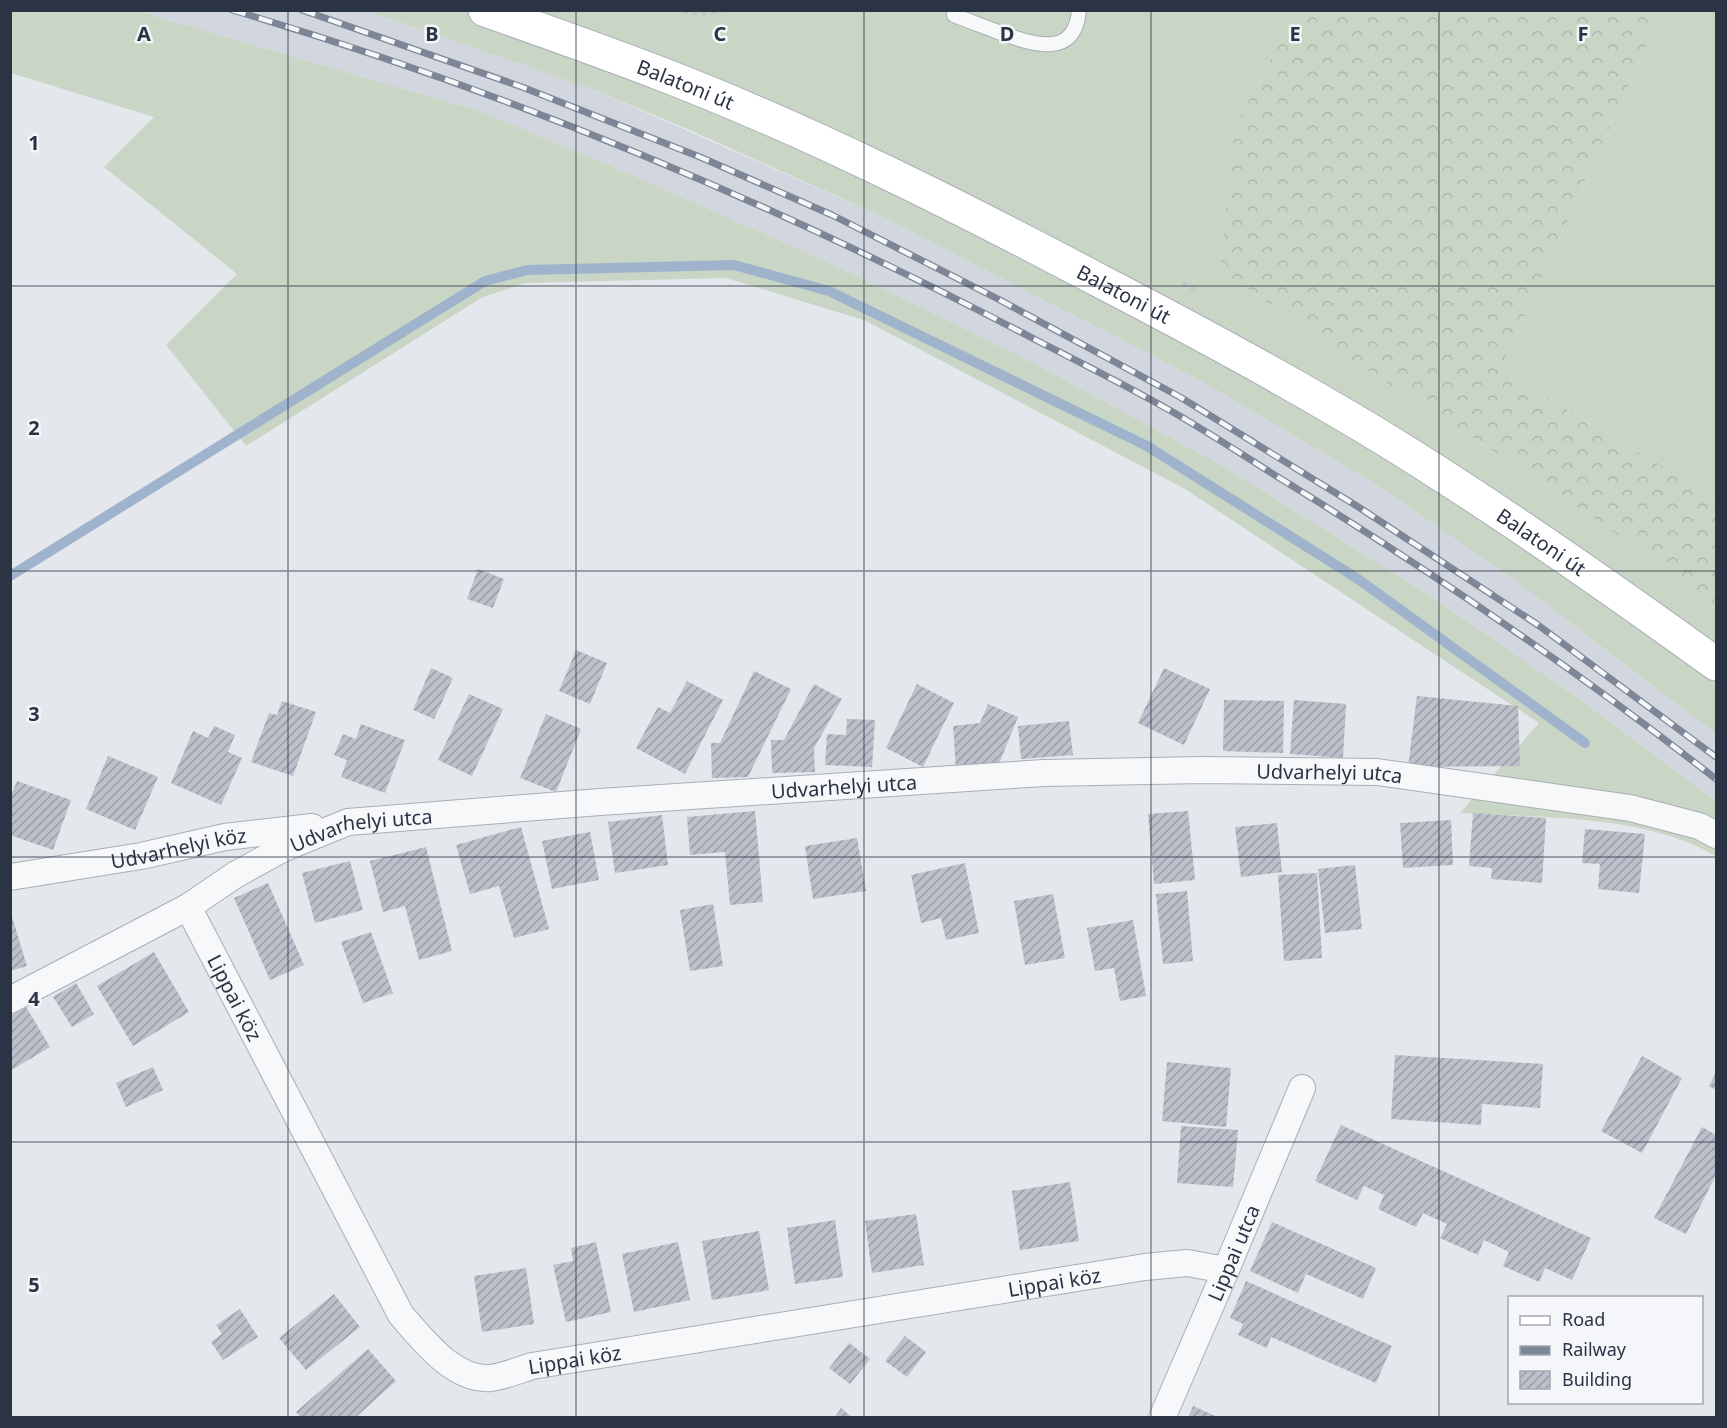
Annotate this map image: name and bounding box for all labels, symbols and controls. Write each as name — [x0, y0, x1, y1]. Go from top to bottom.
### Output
text: A — [137, 20, 151, 47]
text: B — [425, 20, 439, 47]
text: C — [714, 20, 727, 47]
text: D — [1000, 20, 1014, 47]
text: E — [1289, 20, 1301, 47]
text: F — [1578, 20, 1588, 47]
street label: Balatoni út — [633, 53, 738, 115]
text: 1 — [28, 129, 40, 156]
street label: Balatoni út — [1072, 258, 1176, 329]
text: 2 — [28, 414, 40, 441]
street label: Balatoni út — [1492, 501, 1592, 581]
text: 3 — [28, 700, 40, 727]
street label: Udvarhelyi utca — [1256, 757, 1404, 789]
street label: Udvarhelyi utca — [770, 768, 918, 804]
street label: Udvarhelyi utca — [286, 802, 433, 858]
street label: Udvarhelyi köz — [109, 821, 248, 874]
street label: Lippai köz — [202, 950, 269, 1045]
text: 4 — [28, 985, 40, 1012]
street label: Lippai utca — [1201, 1200, 1265, 1305]
street label: Lippai köz — [1006, 1261, 1103, 1302]
text: 5 — [28, 1271, 40, 1298]
legend — [1508, 1296, 1703, 1404]
text: Road — [1562, 1307, 1605, 1331]
text: Railway — [1562, 1337, 1627, 1361]
street label: Lippai köz — [526, 1338, 623, 1380]
text: Building — [1562, 1367, 1632, 1391]

